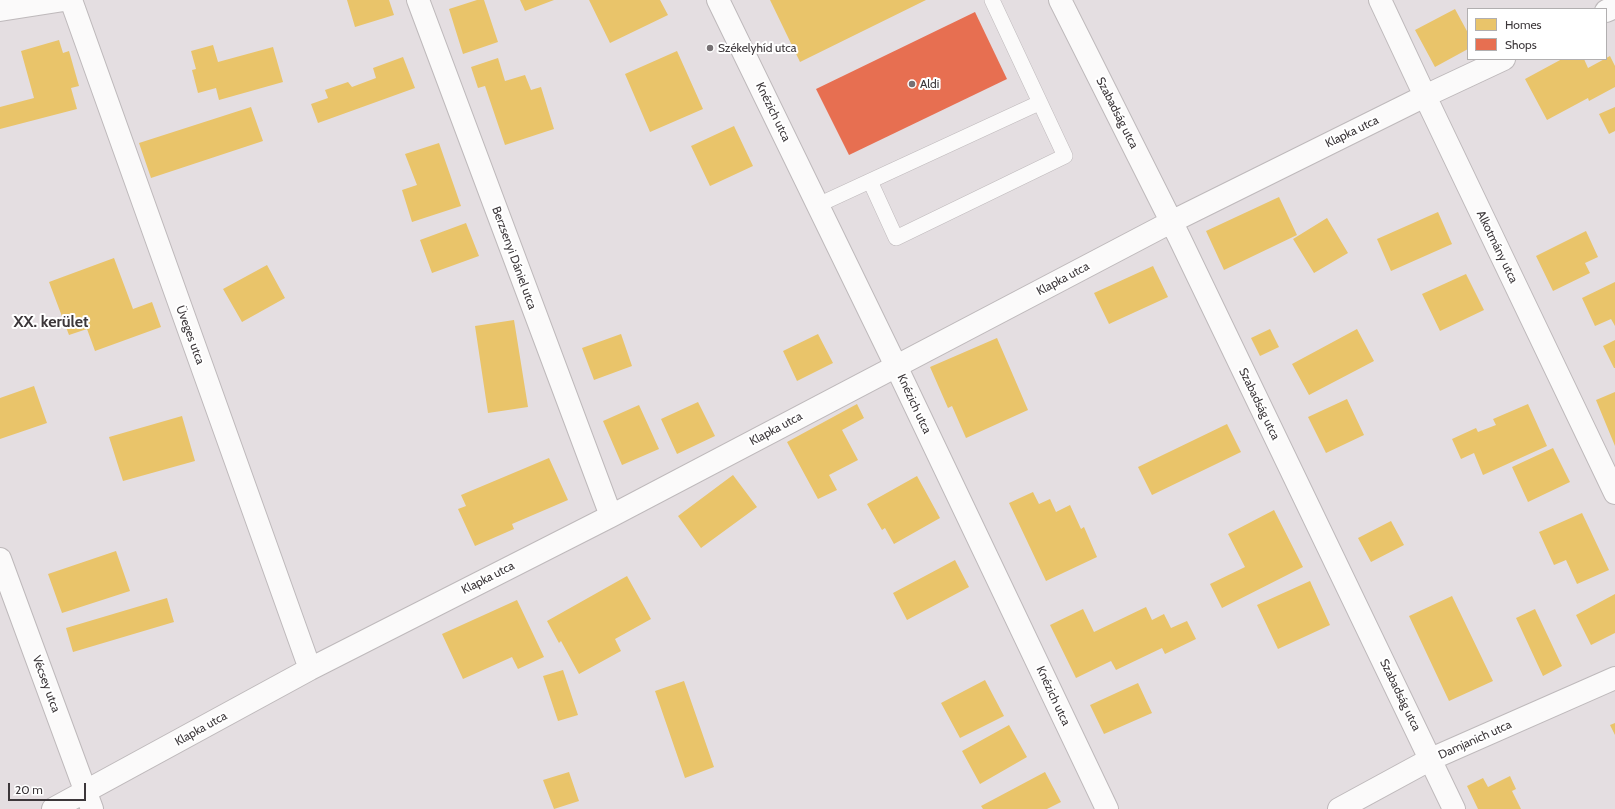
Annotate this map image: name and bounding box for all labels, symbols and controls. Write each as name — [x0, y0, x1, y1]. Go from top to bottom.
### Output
legend — [1467, 8, 1607, 60]
text: Homes — [1505, 17, 1542, 32]
text: Shops — [1505, 37, 1537, 52]
place label: Székelyhíd utca — [718, 41, 796, 55]
marker: Székelyhíd utca — [705, 43, 715, 53]
street label: Szabadság utca — [1093, 75, 1141, 151]
place label: Aldi — [920, 77, 939, 91]
marker: Aldi — [907, 79, 917, 89]
street label: Knézich utca — [753, 80, 793, 144]
street label: Klapka utca — [1323, 113, 1381, 151]
street label: Berzsenyi Dániel utca — [489, 205, 539, 311]
street label: Alkotmány utca — [1473, 208, 1521, 286]
street label: Klapka utca — [1034, 259, 1092, 299]
street label: Üveges utca — [173, 303, 207, 367]
district label: XX. kerület — [14, 312, 88, 332]
street label: Szabadság utca — [1235, 366, 1283, 442]
street label: Knézich utca — [894, 372, 934, 436]
street label: Klapka utca — [747, 409, 805, 449]
street label: Klapka utca — [459, 559, 517, 597]
street label: Vécsey utca — [29, 654, 63, 714]
street label: Szabadság utca — [1376, 657, 1424, 733]
street label: Knézich utca — [1033, 664, 1073, 728]
street label: Klapka utca — [172, 709, 230, 749]
street label: Damjanich utca — [1436, 717, 1514, 763]
scale bar — [10, 775, 88, 801]
text: 20 m — [15, 782, 43, 797]

